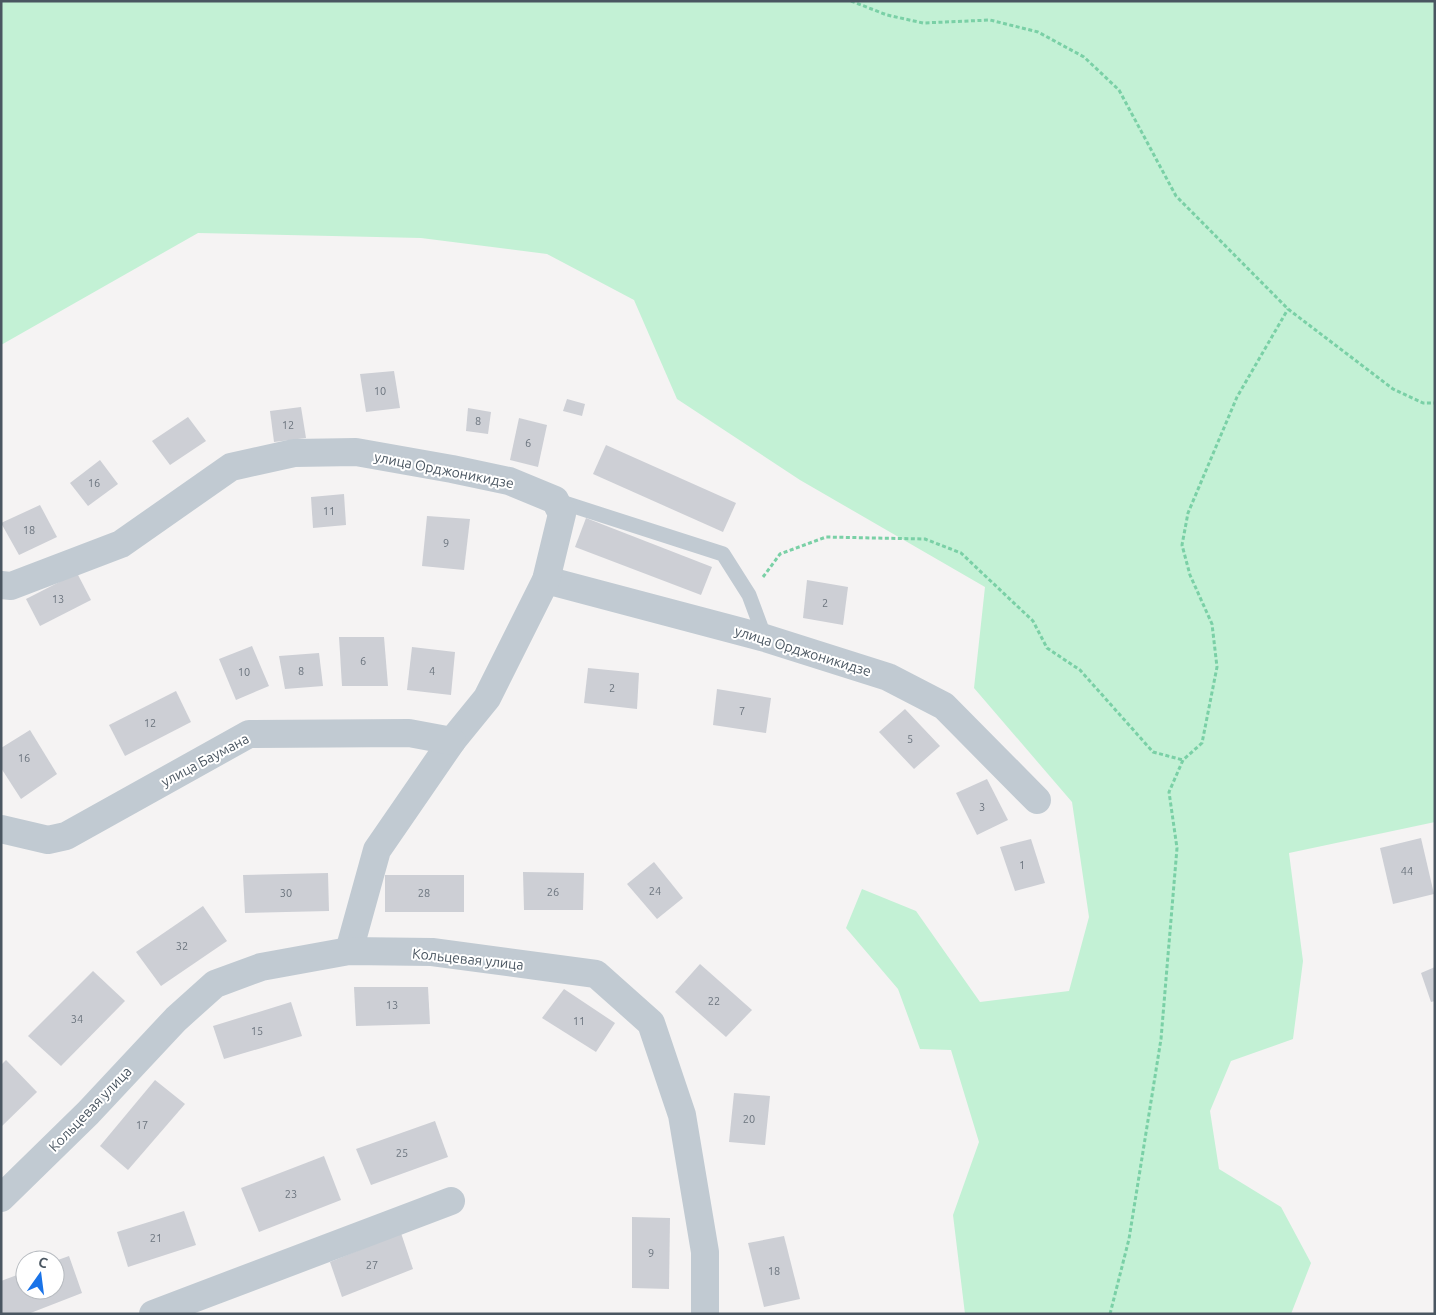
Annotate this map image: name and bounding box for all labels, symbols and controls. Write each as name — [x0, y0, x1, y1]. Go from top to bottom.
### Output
house number: 10 — [374, 385, 386, 397]
house number: 8 — [475, 415, 481, 427]
house number: 12 — [282, 419, 294, 431]
house number: 6 — [525, 437, 531, 449]
street label: улица Орджоникидзе — [373, 449, 515, 491]
house number: 16 — [88, 477, 100, 489]
house number: 11 — [323, 505, 335, 517]
house number: 18 — [23, 524, 35, 536]
house number: 9 — [443, 537, 449, 549]
house number: 13 — [52, 593, 64, 605]
house number: 2 — [822, 597, 828, 609]
street label: улица Орджоникидзе — [733, 623, 873, 679]
house number: 6 — [360, 655, 366, 667]
house number: 8 — [298, 665, 304, 677]
house number: 4 — [429, 665, 435, 677]
house number: 10 — [238, 666, 250, 678]
house number: 2 — [609, 682, 615, 694]
house number: 7 — [739, 705, 745, 717]
house number: 12 — [144, 717, 156, 729]
street label: улица Баумана — [158, 730, 252, 790]
house number: 5 — [907, 733, 913, 745]
house number: 16 — [18, 752, 30, 764]
house number: 3 — [979, 801, 985, 813]
house number: 1 — [1019, 859, 1025, 871]
house number: 44 — [1401, 865, 1413, 877]
house number: 24 — [649, 885, 661, 897]
house number: 26 — [547, 886, 559, 898]
house number: 30 — [280, 887, 292, 899]
house number: 28 — [418, 887, 430, 899]
house number: 32 — [176, 940, 188, 952]
street label: Кольцевая улица — [412, 945, 524, 973]
house number: 22 — [708, 995, 720, 1007]
house number: 13 — [386, 999, 398, 1011]
house number: 34 — [71, 1013, 83, 1025]
house number: 11 — [573, 1015, 585, 1027]
house number: 15 — [251, 1025, 263, 1037]
street label: Кольцевая улица — [45, 1063, 135, 1155]
house number: 20 — [743, 1113, 755, 1125]
house number: 17 — [136, 1119, 148, 1131]
house number: 25 — [396, 1147, 408, 1159]
house number: 23 — [285, 1188, 297, 1200]
house number: 21 — [150, 1232, 162, 1244]
house number: 9 — [648, 1247, 654, 1259]
north arrow — [15, 1250, 65, 1300]
text: С — [37, 1254, 49, 1271]
house number: 27 — [366, 1259, 378, 1271]
house number: 18 — [768, 1265, 780, 1277]

